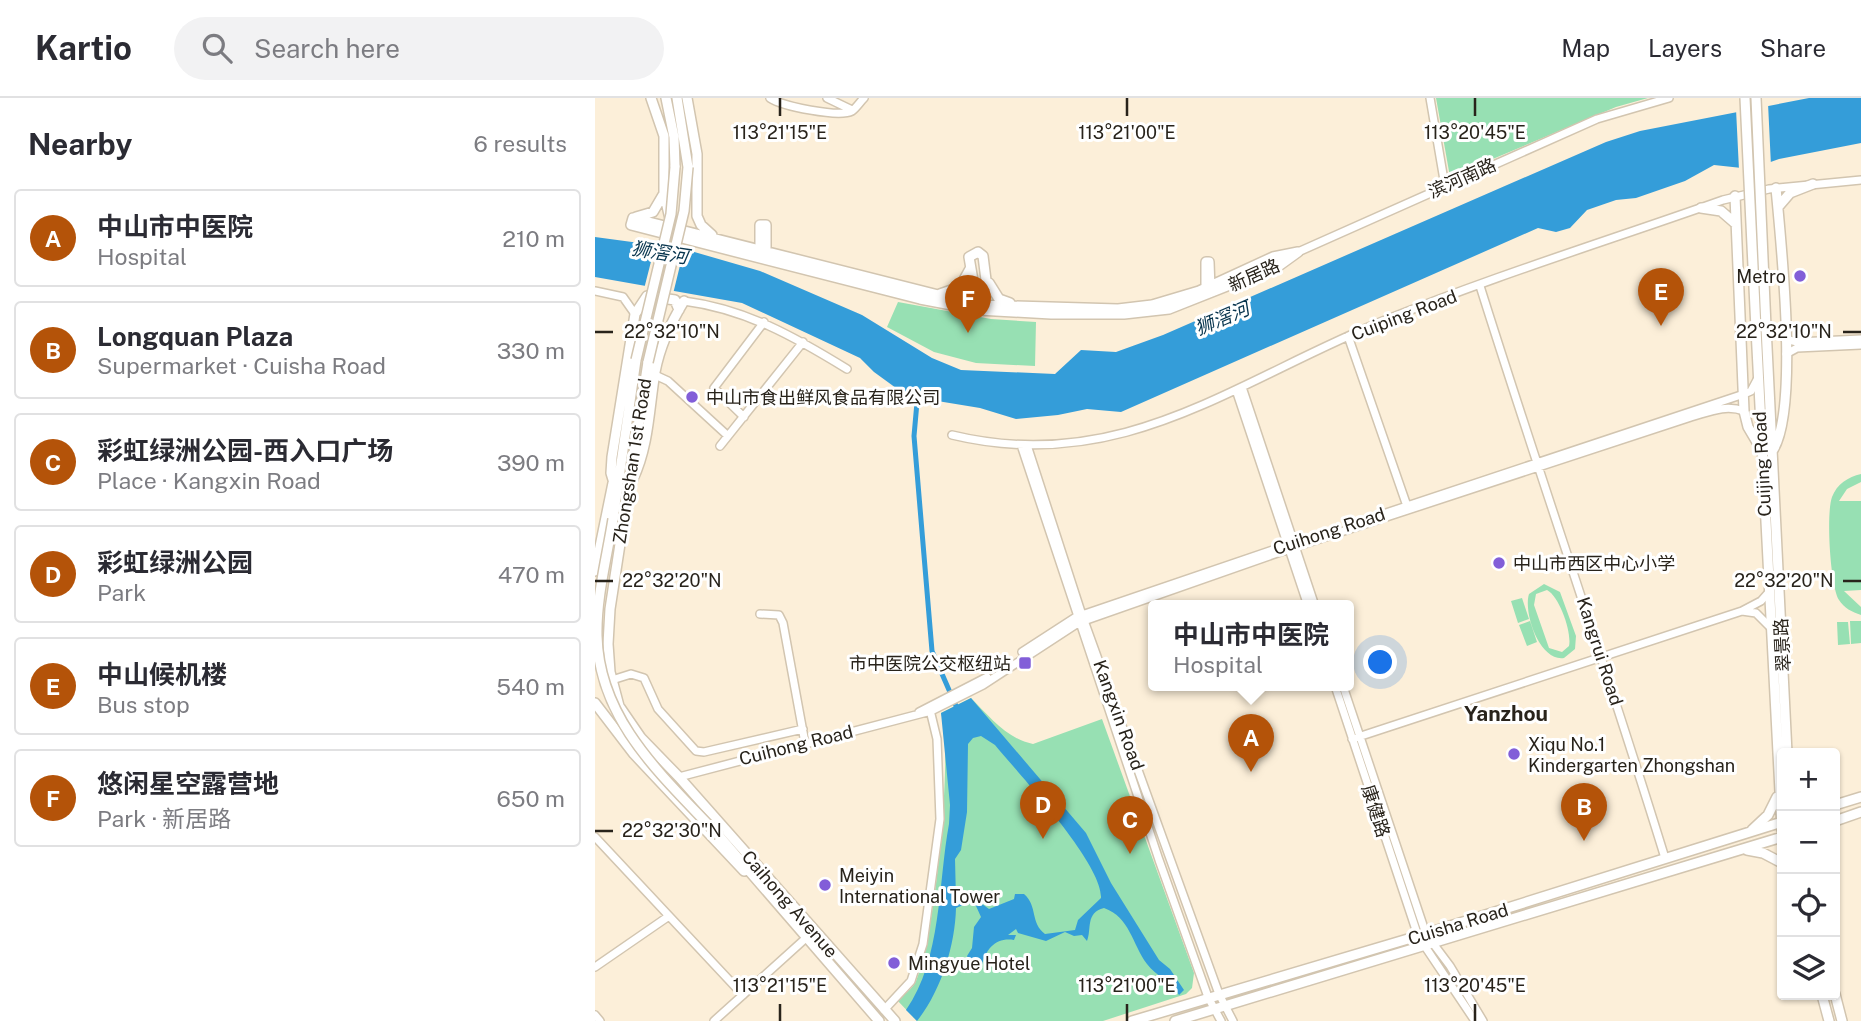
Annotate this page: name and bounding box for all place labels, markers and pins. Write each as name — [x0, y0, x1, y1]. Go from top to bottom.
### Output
place label: Metro — [1736, 266, 1786, 287]
pin: E — [1638, 268, 1684, 326]
marker: Metro — [1792, 268, 1808, 284]
pin: F — [945, 275, 991, 333]
place label: 中山市食出鲜风食品有限公司 — [706, 387, 940, 408]
marker: 中山市食出鲜风食品有限公司 — [684, 389, 700, 405]
place label: 中山市西区中心小学 — [1513, 553, 1675, 574]
marker: 中山市西区中心小学 — [1491, 555, 1507, 571]
place label: 市中医院公交枢纽站 — [849, 653, 1011, 674]
marker: 市中医院公交枢纽站 — [1017, 655, 1033, 671]
pin: A — [1228, 714, 1274, 772]
place label: Xiqu No.1 Kindergarten Zhongshan — [1528, 734, 1735, 776]
marker: Xiqu No.1 Kindergarten Zhongshan — [1506, 746, 1522, 762]
pin: D — [1020, 781, 1066, 839]
pin: B — [1561, 783, 1607, 841]
pin: C — [1107, 796, 1153, 854]
place label: Meiyin International Tower — [839, 865, 1000, 907]
marker: Meiyin International Tower — [817, 877, 833, 893]
place label: Mingyue Hotel — [908, 953, 1030, 974]
marker: Mingyue Hotel — [886, 955, 902, 971]

